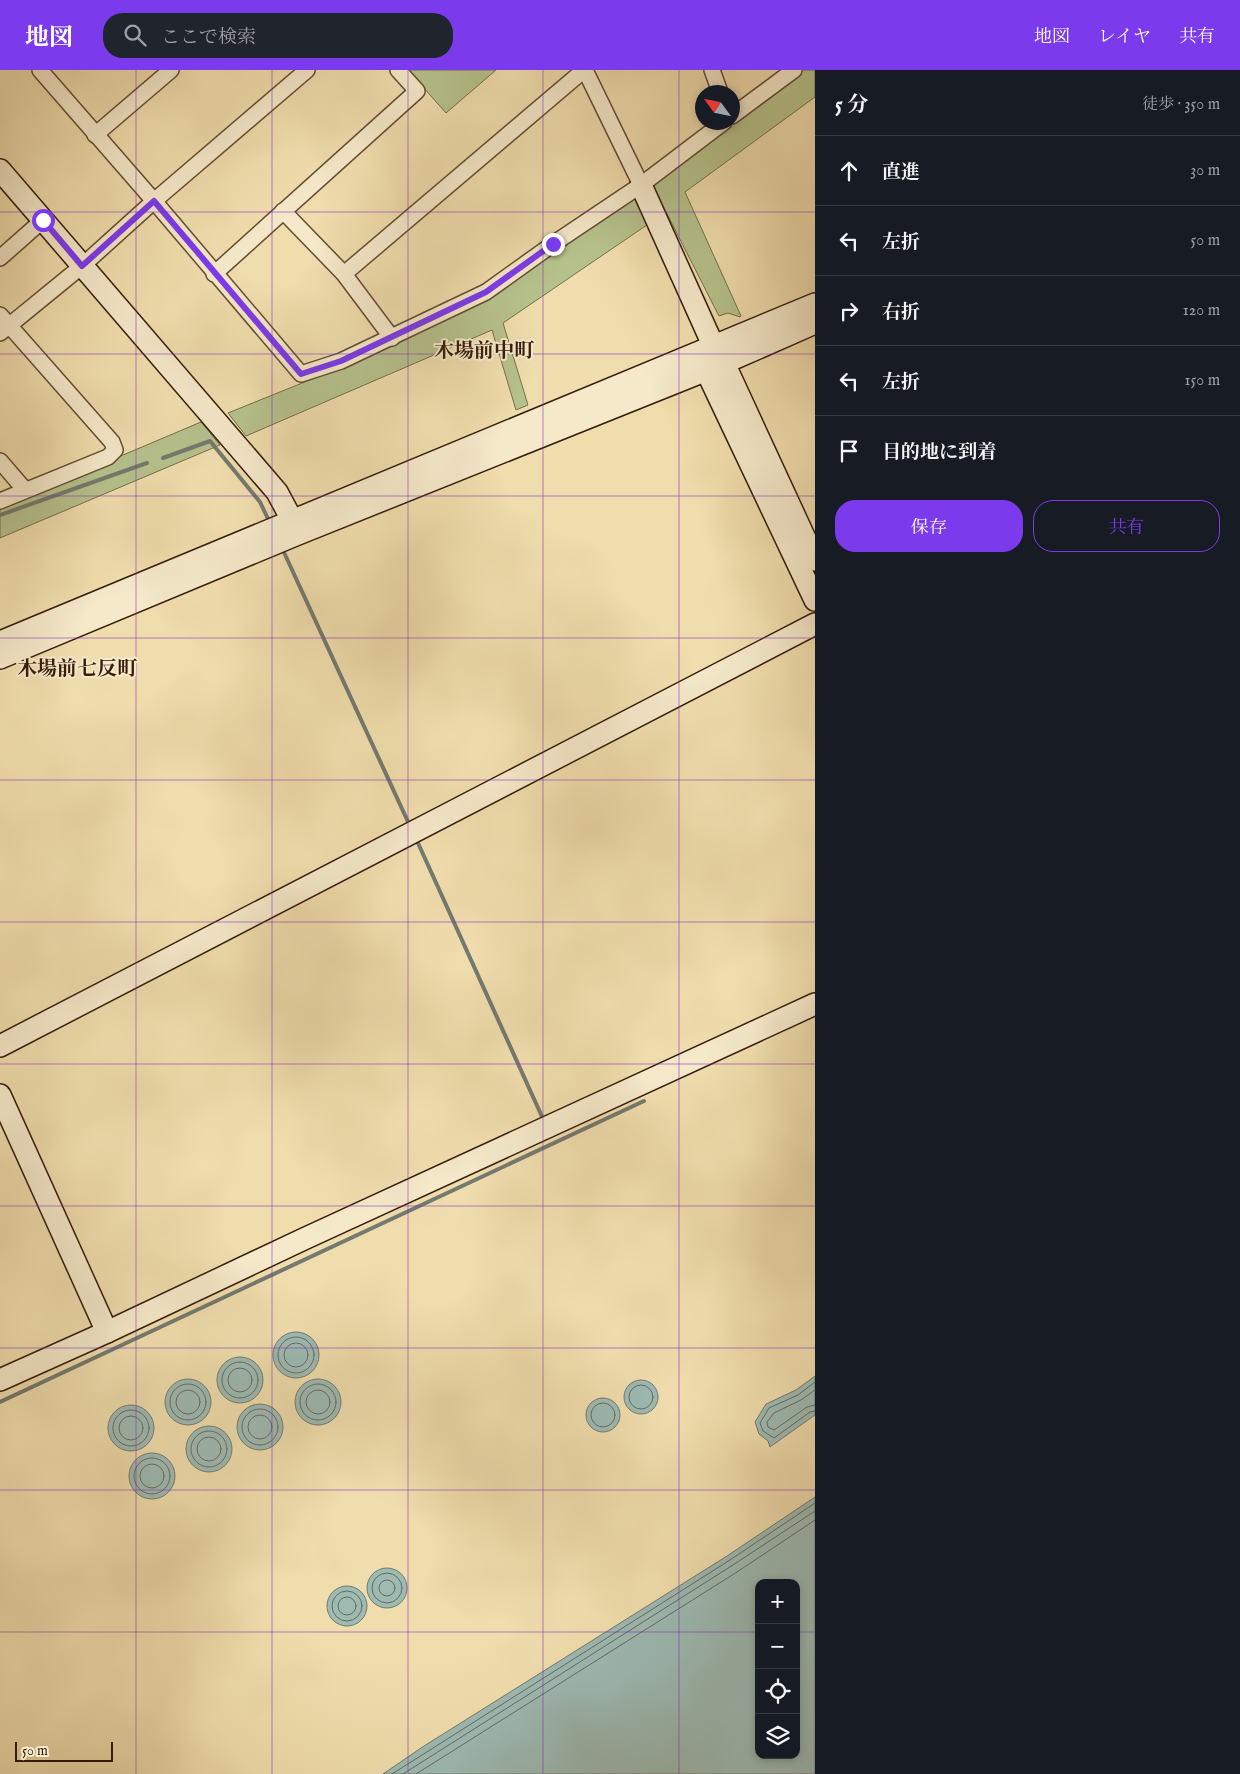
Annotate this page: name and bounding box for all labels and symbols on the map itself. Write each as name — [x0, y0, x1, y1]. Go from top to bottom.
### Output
north arrow — [695, 85, 740, 130]
route start — [32, 209, 55, 232]
route end — [542, 233, 565, 256]
district label: 木場前中町 — [434, 339, 535, 364]
district label: 木場前七反町 — [17, 657, 138, 682]
scale bar — [15, 1739, 112, 1762]

